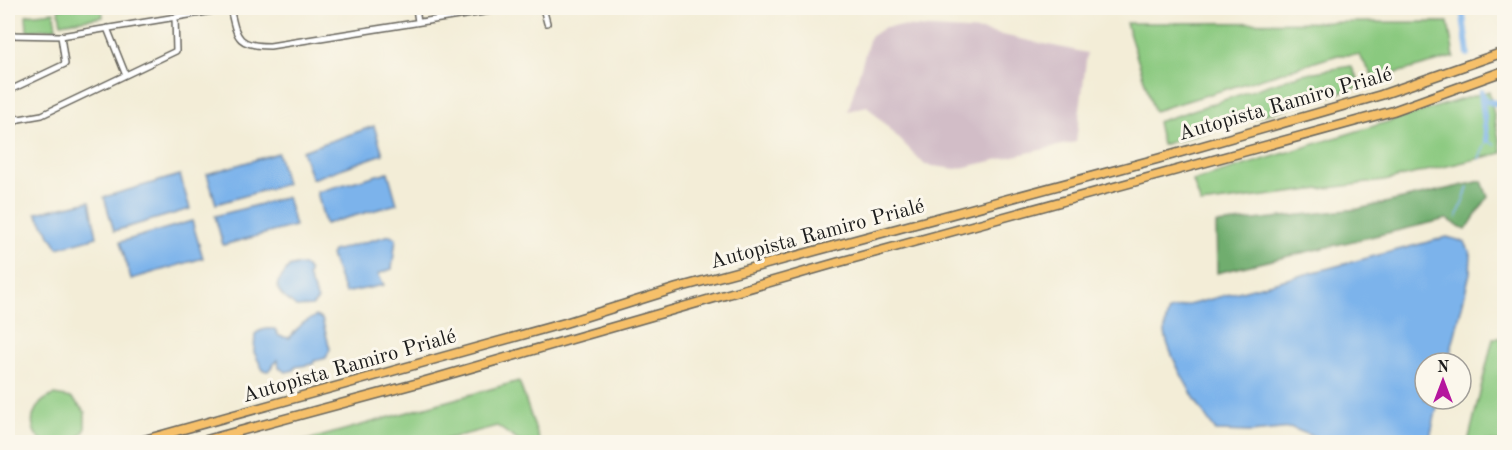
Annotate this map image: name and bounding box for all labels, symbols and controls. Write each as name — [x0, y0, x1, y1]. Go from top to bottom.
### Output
street label: Autopista Ramiro Prialé — [1176, 64, 1395, 145]
street label: Autopista Ramiro Prialé — [708, 196, 927, 273]
street label: Autopista Ramiro Prialé — [240, 326, 459, 407]
north arrow — [1413, 351, 1473, 411]
text: N — [1437, 360, 1450, 376]

